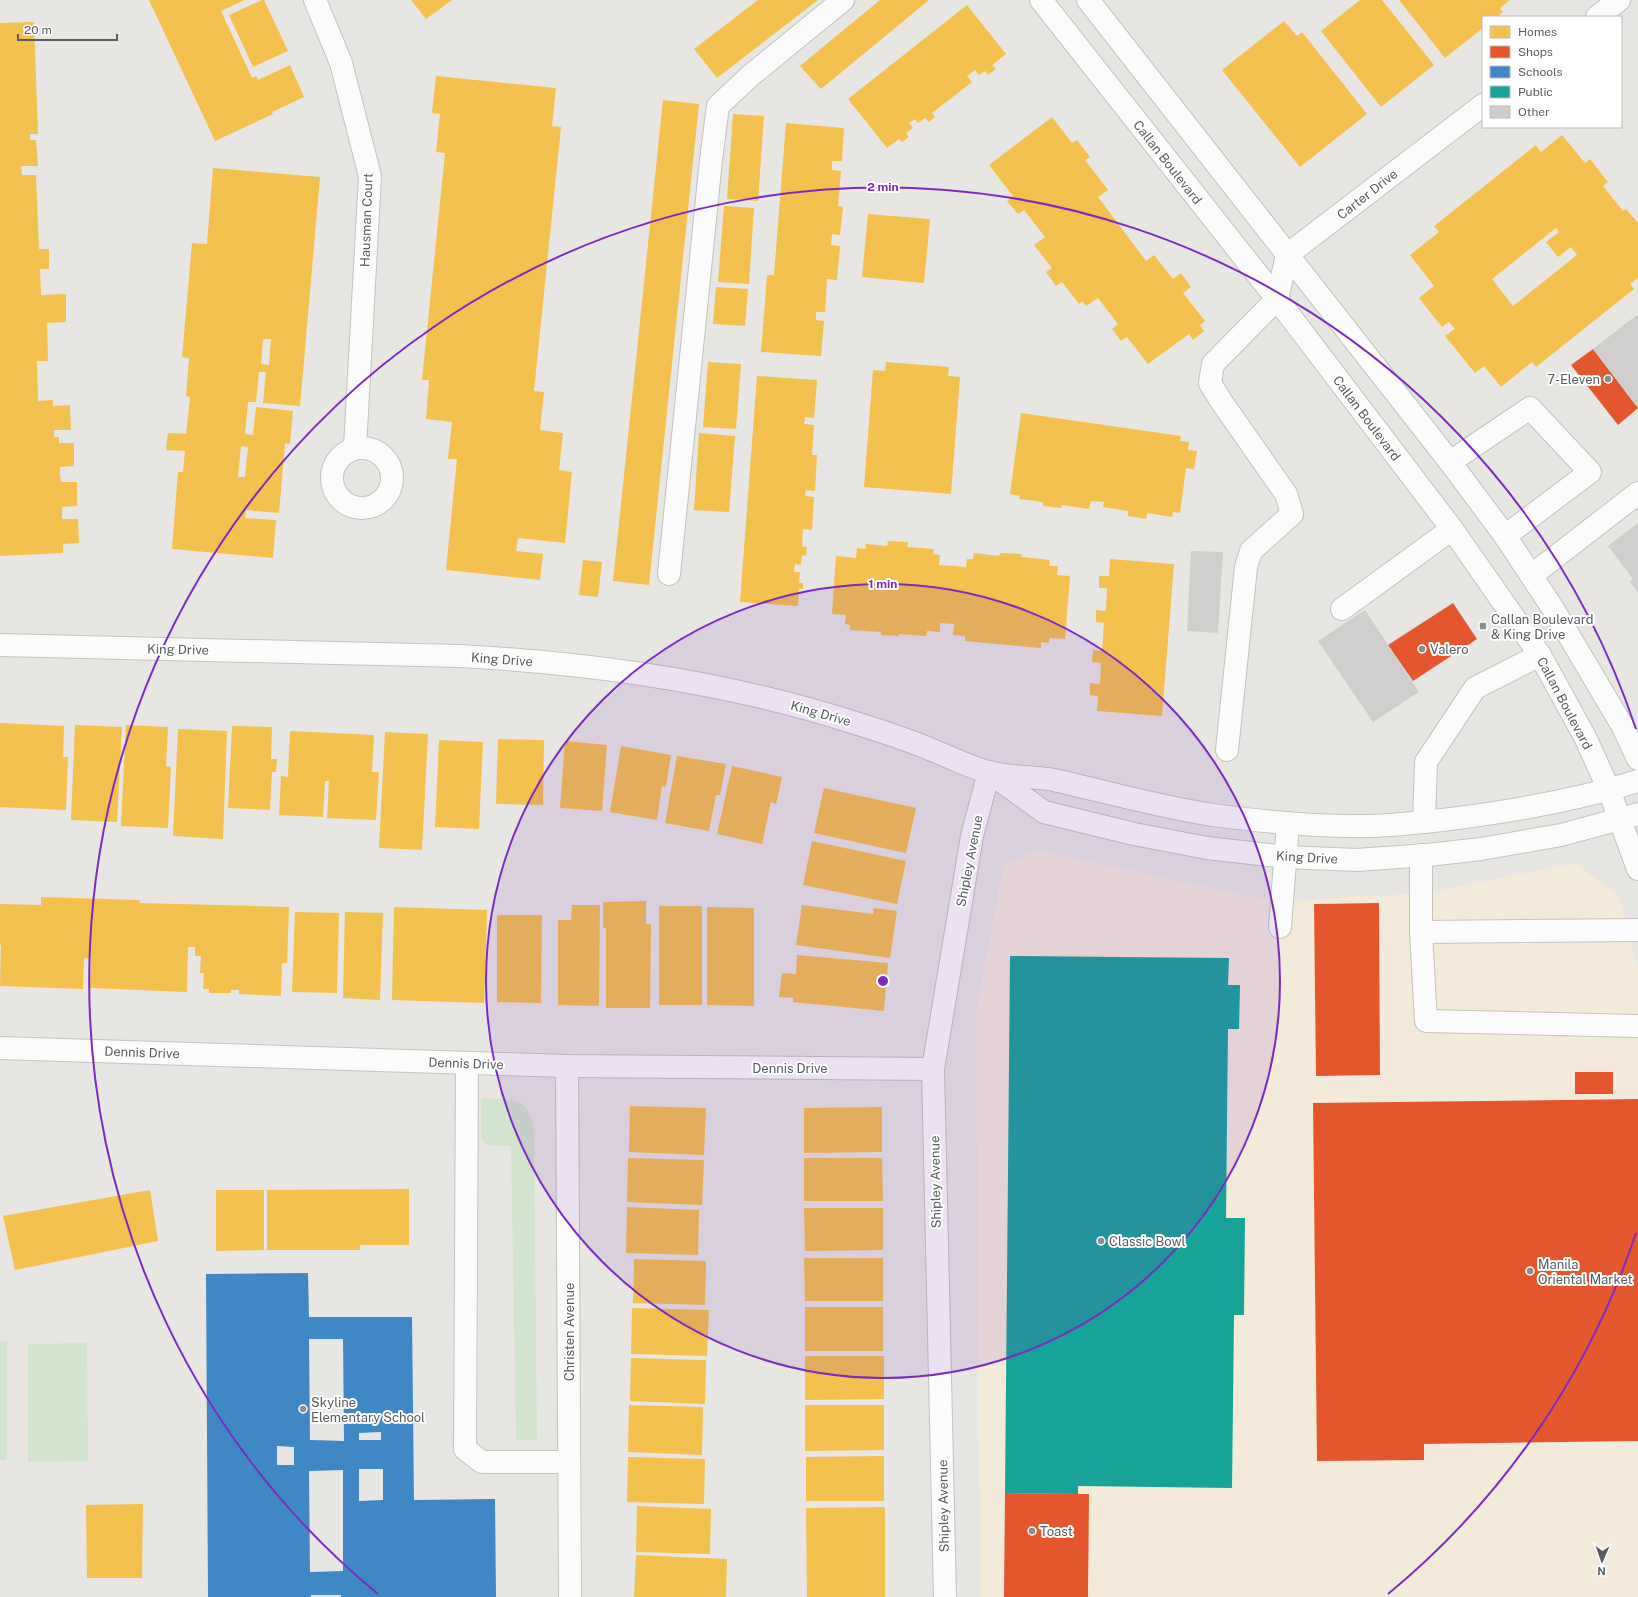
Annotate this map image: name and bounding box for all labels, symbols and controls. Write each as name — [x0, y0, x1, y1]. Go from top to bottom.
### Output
scale bar — [18, 16, 117, 42]
legend — [1482, 16, 1622, 128]
text: 20 m — [24, 23, 52, 37]
text: Homes — [1518, 25, 1557, 39]
text: Shops — [1518, 45, 1553, 59]
text: Schools — [1518, 65, 1563, 79]
text: Public — [1518, 85, 1553, 99]
text: Other — [1518, 105, 1550, 119]
street label: Callan Boulevard — [1130, 117, 1205, 207]
street label: Carter Drive — [1334, 166, 1401, 223]
street label: Hausman Court — [357, 173, 376, 267]
text: 2 min — [867, 180, 899, 194]
place label: 7-Eleven — [1547, 372, 1600, 387]
street label: Callan Boulevard — [1330, 373, 1403, 464]
marker: 7-Eleven — [1603, 374, 1613, 384]
text: 1 min — [869, 577, 897, 591]
place label: Callan Boulevard & King Drive — [1491, 612, 1593, 642]
marker: Callan Boulevard & King Drive — [1478, 621, 1488, 631]
street label: King Drive — [147, 641, 209, 658]
place label: Valero — [1430, 642, 1469, 657]
marker: Valero — [1417, 644, 1427, 654]
street label: King Drive — [471, 650, 533, 669]
street label: Callan Boulevard — [1534, 654, 1595, 752]
street label: King Drive — [789, 698, 853, 729]
street label: Shipley Avenue — [953, 814, 986, 908]
street label: King Drive — [1276, 848, 1338, 867]
centre of rings — [876, 974, 890, 988]
street label: Dennis Drive — [104, 1044, 180, 1061]
street label: Dennis Drive — [428, 1055, 504, 1072]
street label: Dennis Drive — [752, 1061, 828, 1076]
street label: Shipley Avenue — [927, 1135, 944, 1229]
place label: Classic Bowl — [1109, 1234, 1186, 1249]
marker: Classic Bowl — [1096, 1236, 1106, 1246]
place label: Manila Oriental Market — [1538, 1257, 1633, 1287]
marker: Manila Oriental Market — [1525, 1266, 1535, 1276]
street label: Christen Avenue — [562, 1283, 577, 1381]
place label: Skyline Elementary School — [311, 1395, 425, 1425]
marker: Skyline Elementary School — [298, 1404, 308, 1414]
street label: Shipley Avenue — [935, 1459, 952, 1553]
place label: Toast — [1040, 1524, 1073, 1539]
marker: Toast — [1027, 1526, 1037, 1536]
north arrow — [1582, 1541, 1622, 1581]
text: N — [1597, 1565, 1606, 1577]

